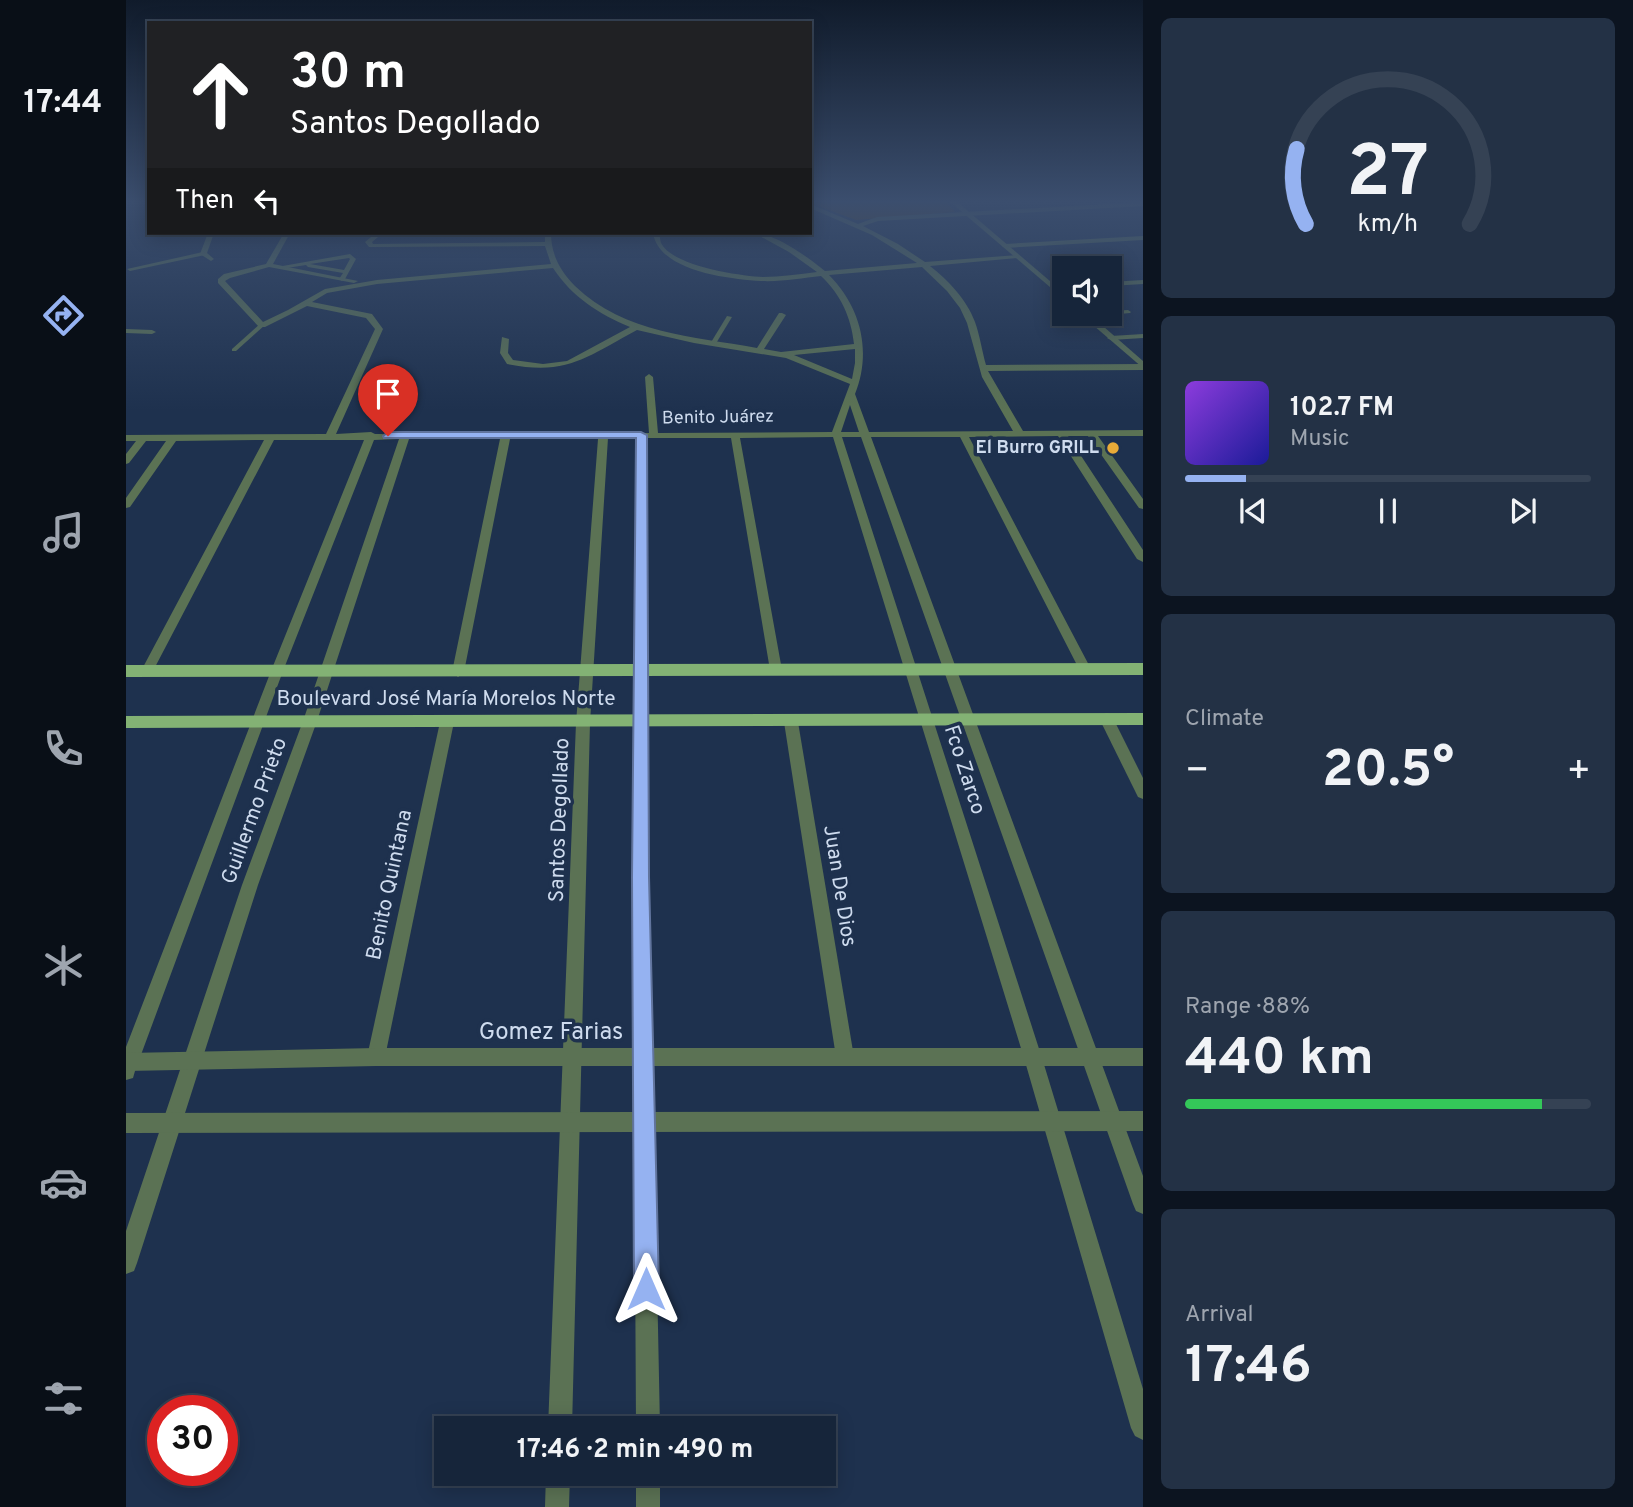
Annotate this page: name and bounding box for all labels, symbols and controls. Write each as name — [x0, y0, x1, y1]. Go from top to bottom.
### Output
text: 30 m — [290, 44, 406, 106]
icon: ahead — [175, 49, 266, 140]
text: 17:44 — [24, 84, 102, 124]
text: Santos Degollado — [290, 105, 541, 145]
text: 27 — [1347, 130, 1429, 222]
icon: left — [248, 182, 286, 220]
text: Then — [175, 185, 234, 218]
text: km/h — [1358, 209, 1418, 241]
map controls — [1052, 256, 1122, 326]
button: sound — [1052, 256, 1122, 326]
icon: directions — [39, 291, 88, 340]
pin — [358, 364, 418, 436]
icon: arrive — [369, 375, 407, 413]
text: 102.7 FM — [1290, 392, 1394, 425]
street label: Benito Juárez — [662, 406, 774, 430]
text: Music — [1290, 425, 1350, 454]
place label: El Burro GRILL — [976, 437, 1099, 460]
marker: El Burro GRILL — [1105, 440, 1121, 456]
icon: previous — [1234, 492, 1272, 530]
icon: pause — [1369, 492, 1407, 530]
icon: next — [1504, 492, 1542, 530]
icon: music — [39, 508, 88, 557]
street label: Boulevard José María Morelos Norte — [276, 686, 616, 713]
text: Climate — [1185, 705, 1264, 734]
street label: Fco Zarco — [937, 722, 991, 818]
icon: phone — [39, 724, 88, 773]
street label: Guillermo Prieto — [216, 734, 294, 888]
street label: Santos Degollado — [544, 737, 576, 903]
text: 20.5° — [1322, 739, 1454, 805]
text: − — [1185, 748, 1210, 797]
text: + — [1566, 748, 1591, 797]
street label: Benito Quintana — [361, 807, 419, 963]
street label: Juan De Dios — [816, 823, 862, 949]
icon: climate — [39, 941, 88, 990]
text: Range · 88% — [1185, 993, 1310, 1022]
street label: Gomez Farias — [479, 1018, 623, 1048]
text: 440 km — [1185, 1027, 1374, 1093]
icon: car — [39, 1158, 88, 1207]
position arrow — [609, 1252, 683, 1326]
text: Arrival — [1185, 1301, 1254, 1330]
text: 17:46 — [1185, 1335, 1312, 1401]
icon: filters — [39, 1374, 88, 1423]
speed limit sign: 30 — [147, 1395, 238, 1486]
text: 17:46 · 2 min · 490 m — [517, 1434, 753, 1467]

